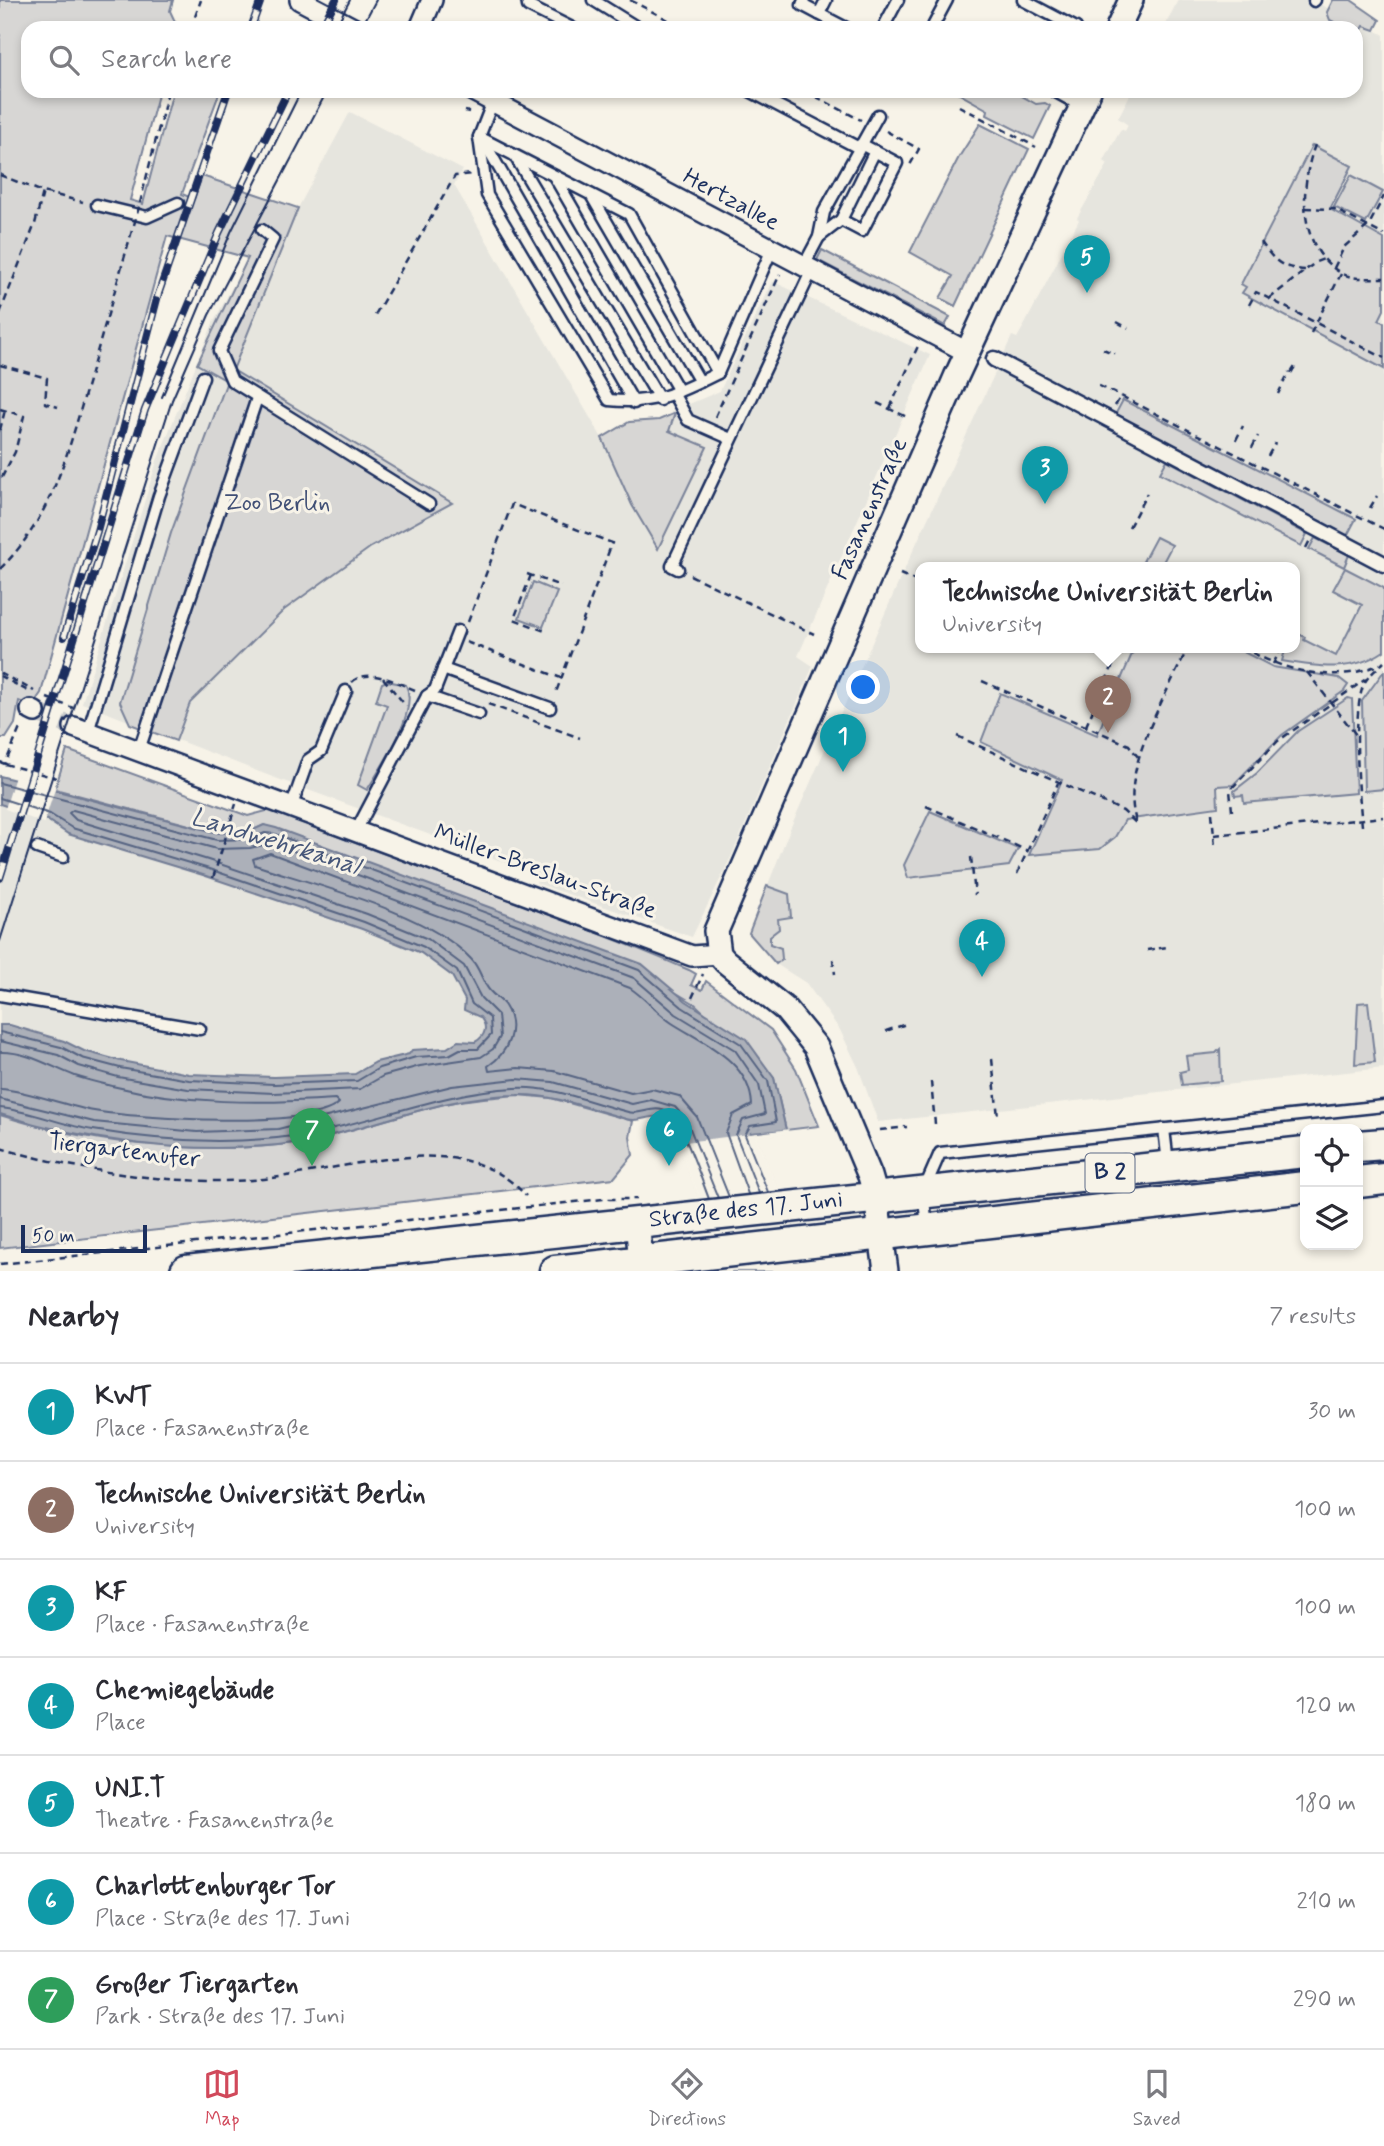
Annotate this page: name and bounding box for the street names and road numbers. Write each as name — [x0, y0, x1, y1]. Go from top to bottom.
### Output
street label: Hertzallee — [677, 162, 785, 239]
street label: Fasanenstraße — [825, 433, 915, 585]
street label: Müller-Breslau-Straße — [429, 817, 661, 927]
street label: Tiergartenufer — [46, 1126, 202, 1178]
road number: B 2 — [1086, 1154, 1134, 1192]
street label: Straße des 17. Juni — [647, 1184, 845, 1236]

